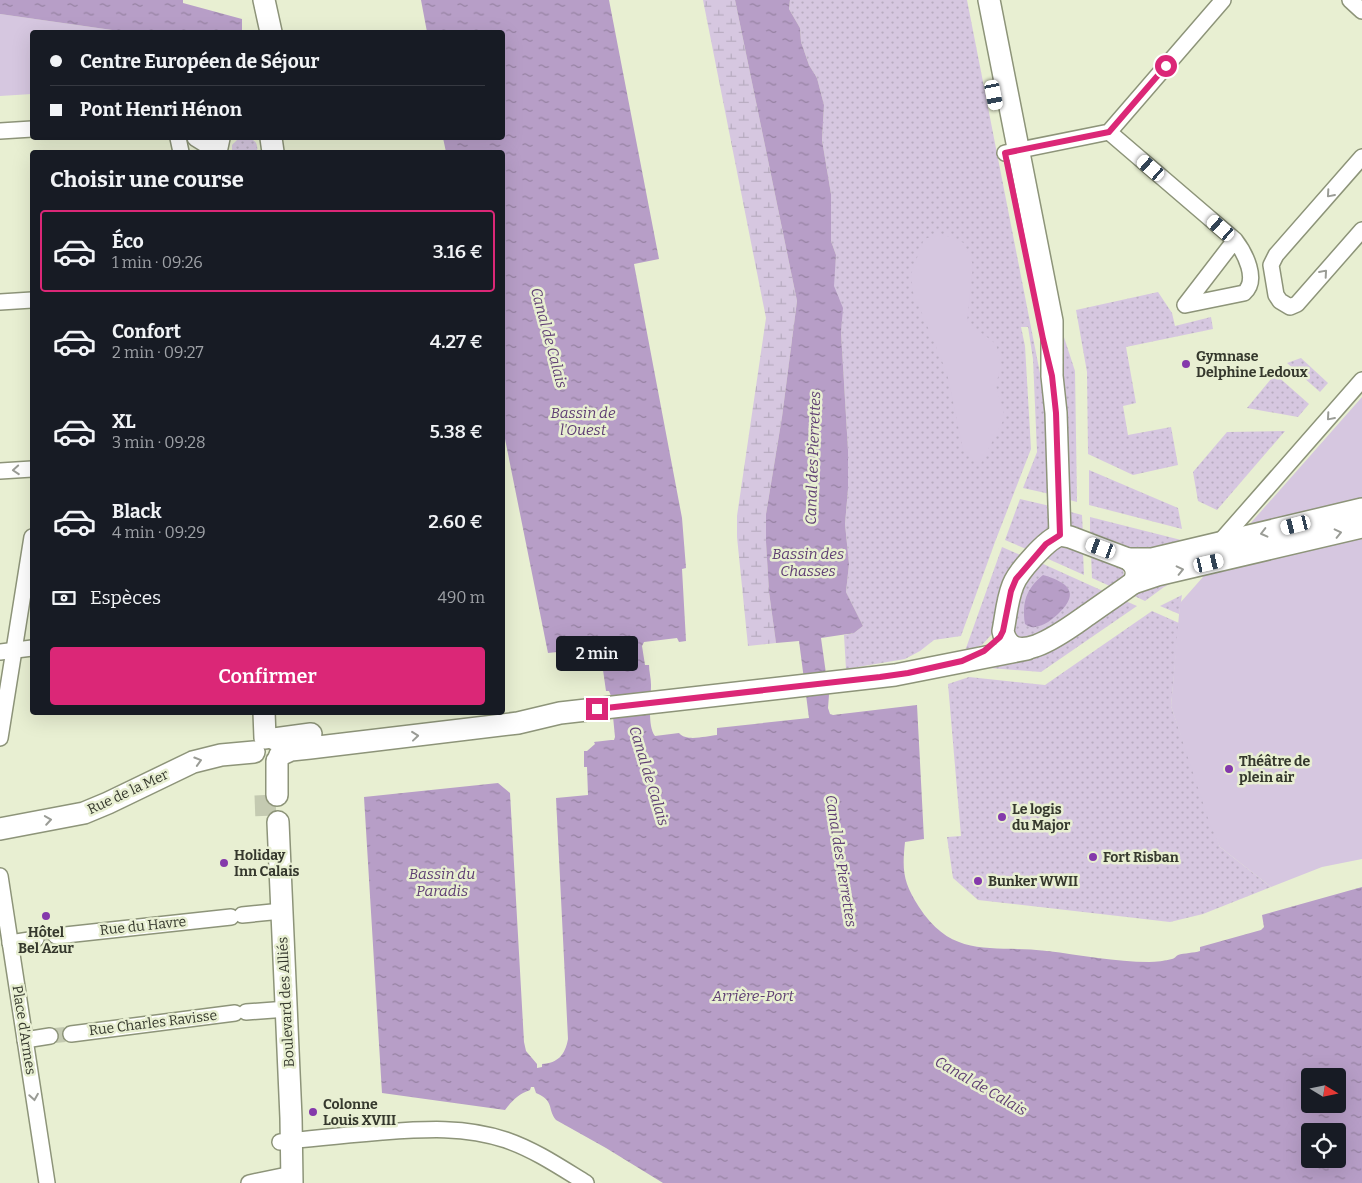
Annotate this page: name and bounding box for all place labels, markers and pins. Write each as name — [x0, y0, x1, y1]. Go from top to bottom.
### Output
place label: Gymnase Delphine Ledoux — [1196, 348, 1308, 381]
marker: Gymnase Delphine Ledoux — [1180, 358, 1192, 370]
place label: Théâtre de plein air — [1239, 753, 1310, 786]
marker: Théâtre de plein air — [1223, 763, 1235, 775]
place label: Le logis du Major — [1012, 801, 1071, 834]
marker: Le logis du Major — [996, 811, 1008, 823]
place label: Holiday Inn Calais — [234, 847, 300, 880]
place label: Fort Risban — [1103, 849, 1179, 866]
marker: Fort Risban — [1087, 851, 1099, 863]
marker: Holiday Inn Calais — [218, 857, 230, 869]
place label: Bunker WWII — [988, 873, 1078, 890]
marker: Bunker WWII — [972, 875, 984, 887]
marker: Hôtel Bel Azur — [40, 910, 52, 922]
place label: Hôtel Bel Azur — [18, 924, 74, 957]
place label: Colonne Louis XVIII — [323, 1096, 396, 1129]
marker: Colonne Louis XVIII — [307, 1106, 319, 1118]

